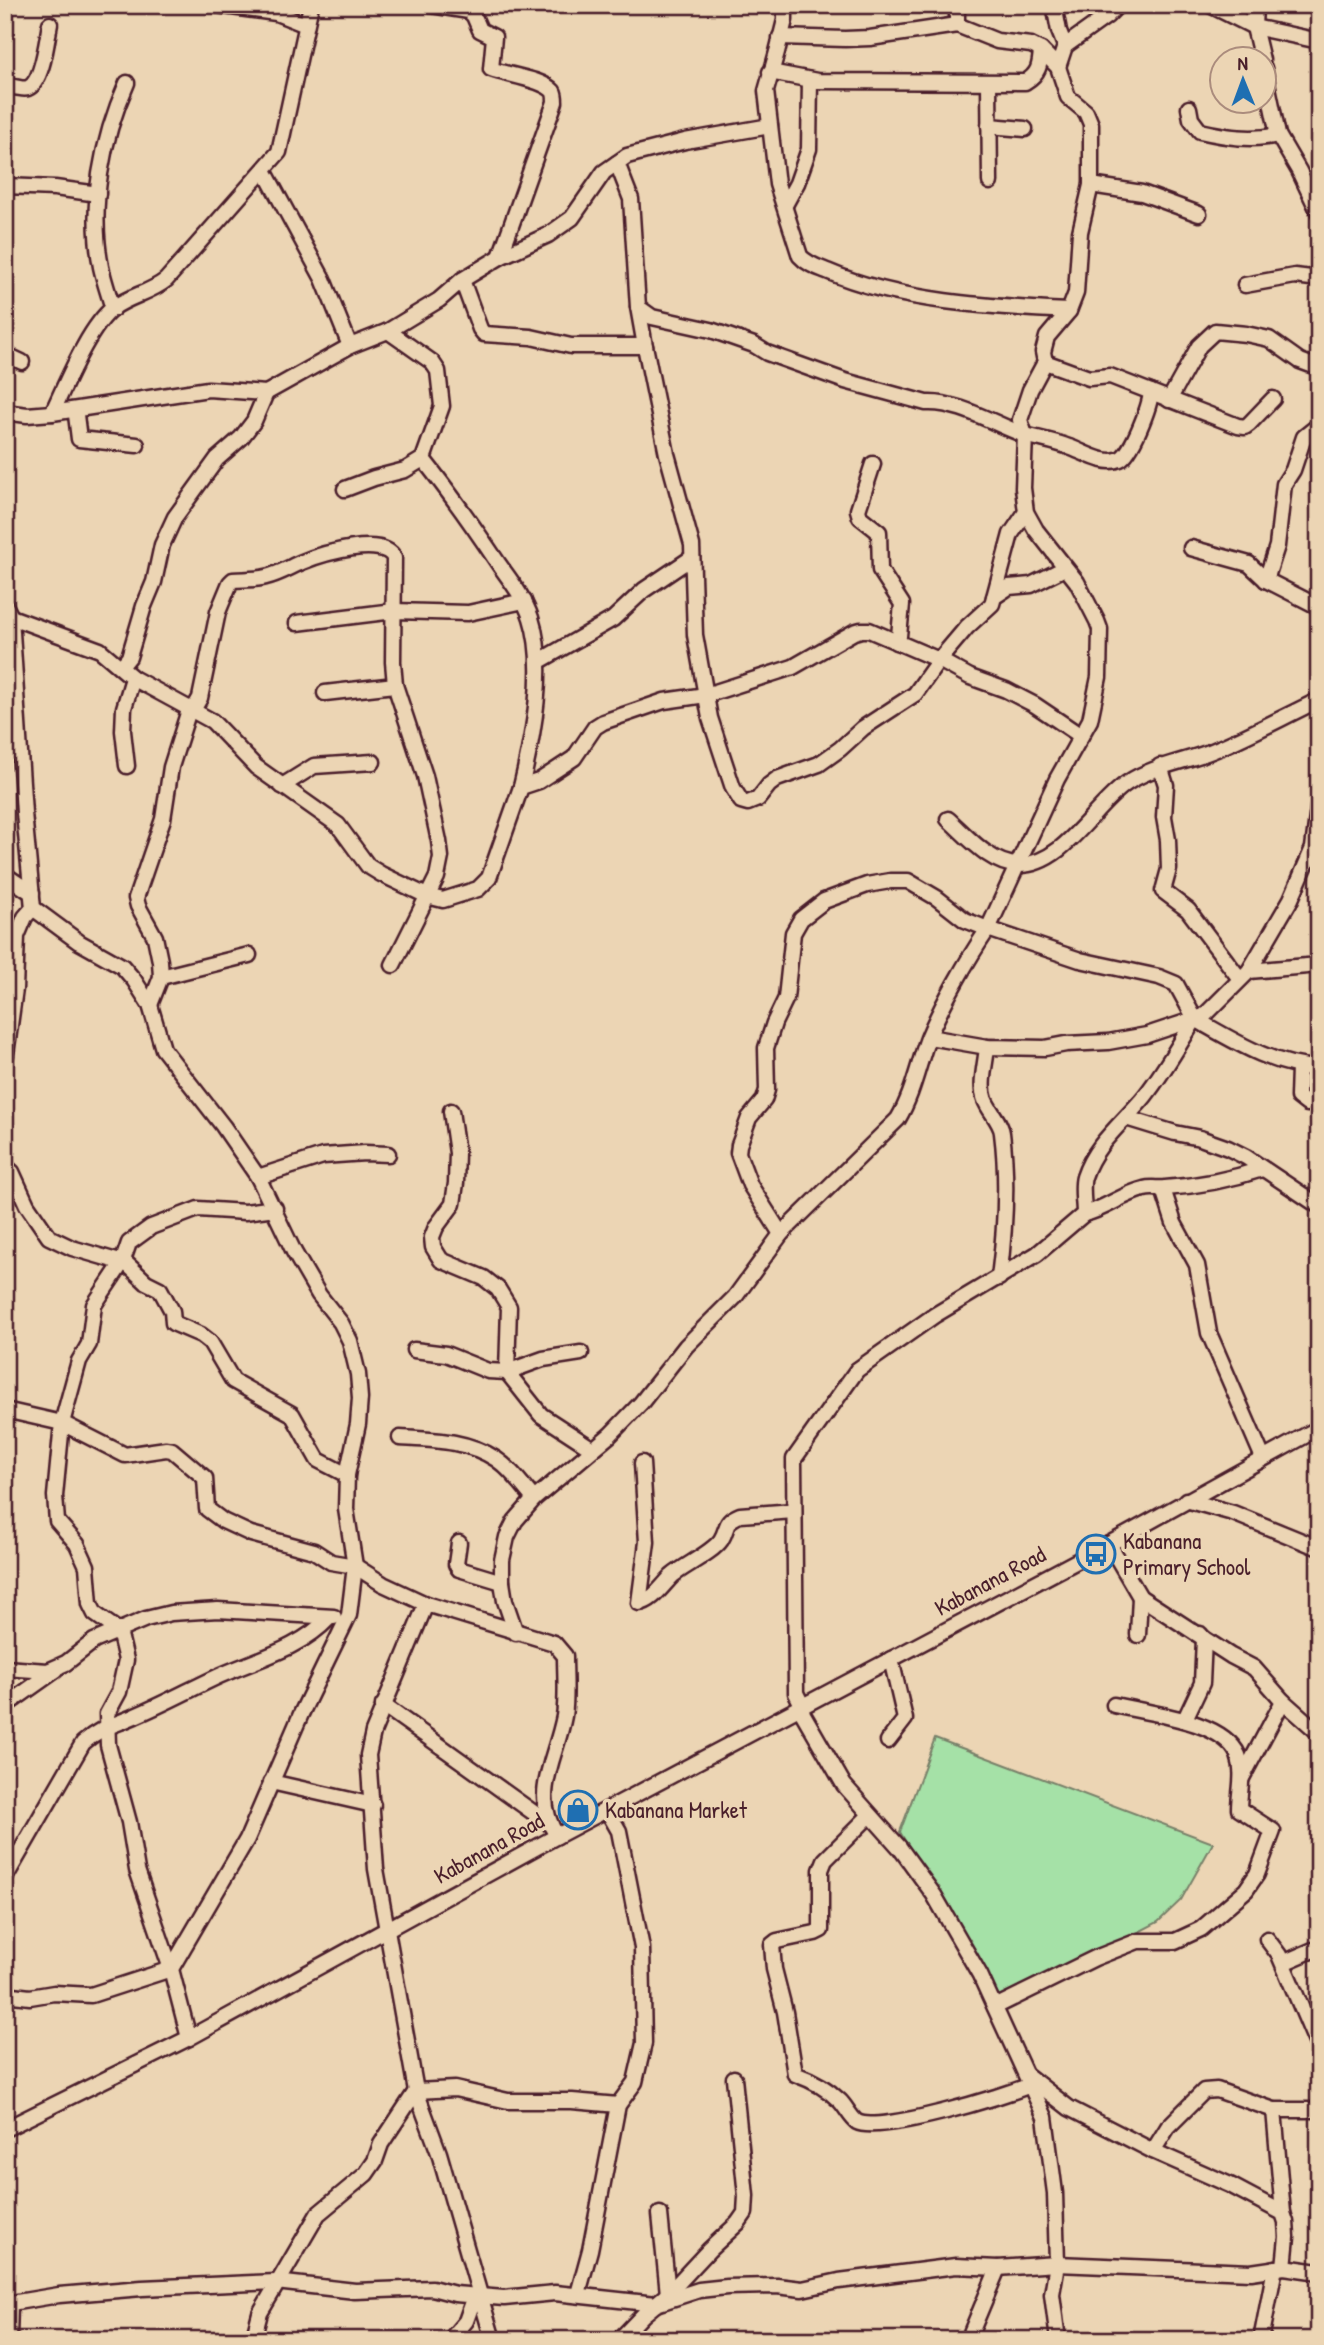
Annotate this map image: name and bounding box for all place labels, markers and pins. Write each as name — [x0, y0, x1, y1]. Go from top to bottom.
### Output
place label: Kabanana Primary School — [1123, 1525, 1251, 1582]
bus stop icon: Kabanana Primary School — [1075, 1533, 1117, 1575]
shop icon: Kabanana Market — [557, 1789, 599, 1831]
place label: Kabanana Market — [605, 1794, 748, 1825]

